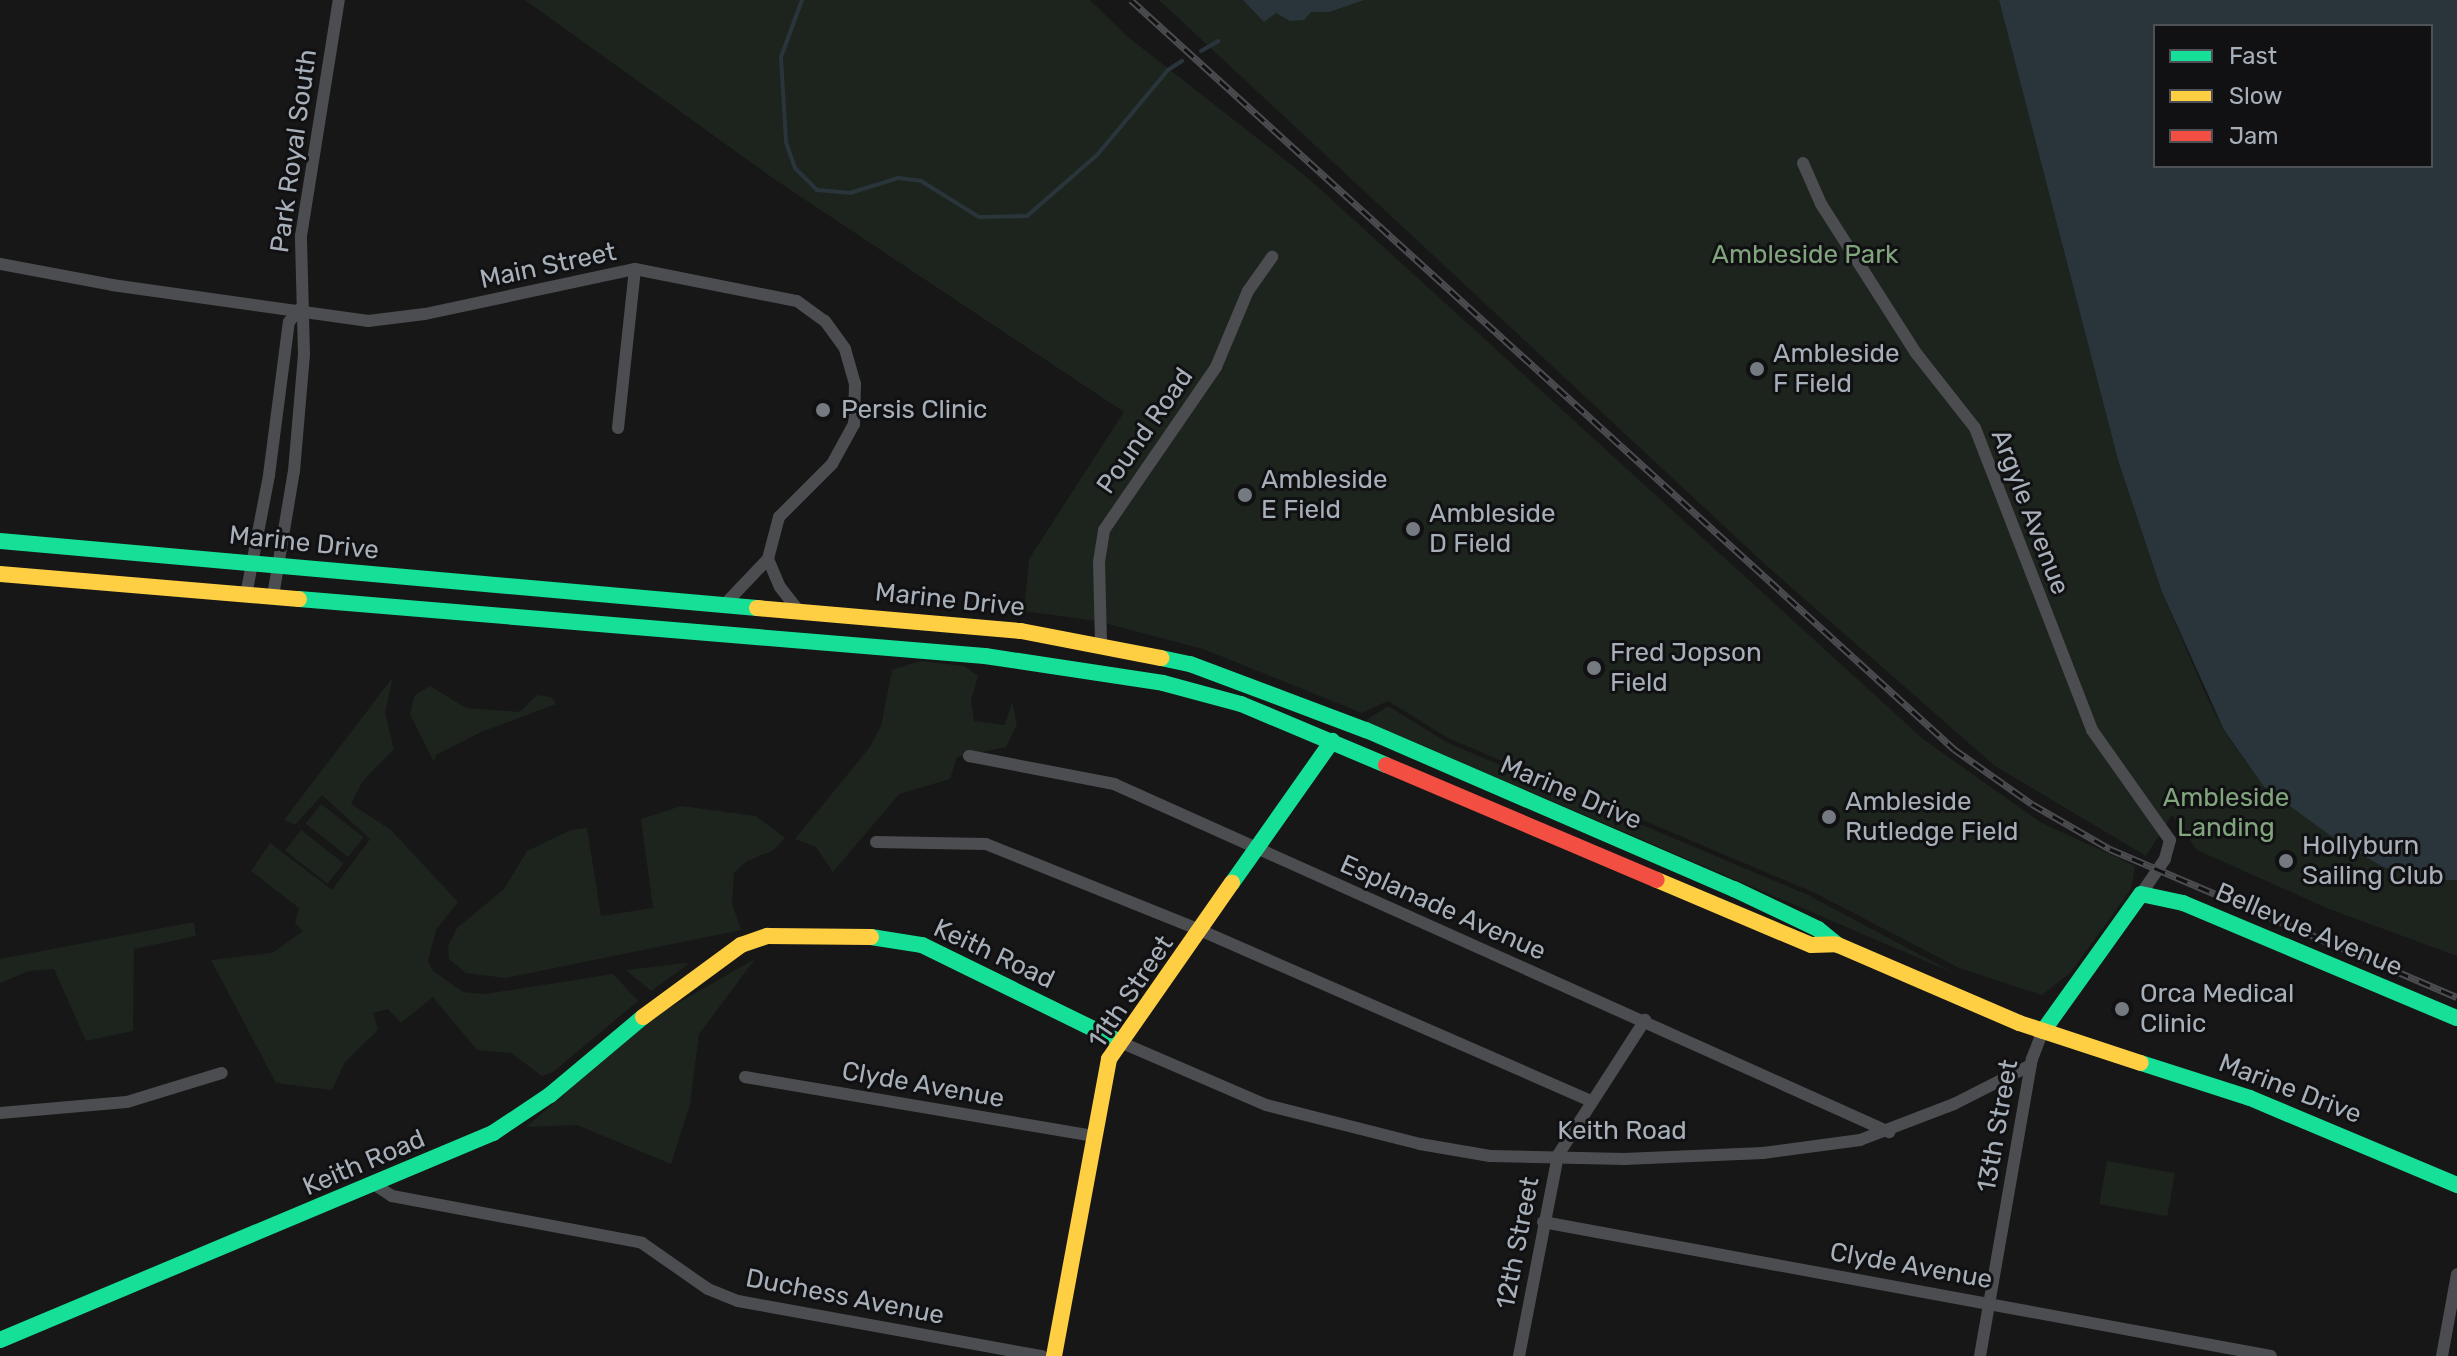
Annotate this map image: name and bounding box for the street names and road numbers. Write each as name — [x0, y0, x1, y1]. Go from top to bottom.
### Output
street label: Park Royal South — [264, 47, 324, 255]
street label: Main Street — [477, 236, 619, 296]
street label: Pound Road — [1090, 362, 1200, 500]
street label: Argyle Avenue — [1984, 425, 2076, 599]
street label: Marine Drive — [228, 520, 380, 566]
street label: Marine Drive — [874, 577, 1026, 623]
street label: Marine Drive — [1496, 749, 1646, 837]
street label: Esplanade Avenue — [1335, 848, 1551, 968]
street label: Bellevue Avenue — [2211, 876, 2407, 984]
street label: Keith Road — [929, 912, 1059, 996]
street label: 11th Street — [1082, 929, 1180, 1055]
street label: Marine Drive — [2214, 1047, 2366, 1131]
street label: Clyde Avenue — [839, 1055, 1007, 1115]
street label: 13th Street — [1971, 1057, 2025, 1195]
street label: Keith Road — [1557, 1115, 1687, 1147]
street label: Keith Road — [298, 1123, 430, 1203]
street label: 12th Street — [1490, 1174, 1546, 1312]
street label: Clyde Avenue — [1827, 1236, 1995, 1296]
street label: Duchess Avenue — [743, 1262, 947, 1332]

